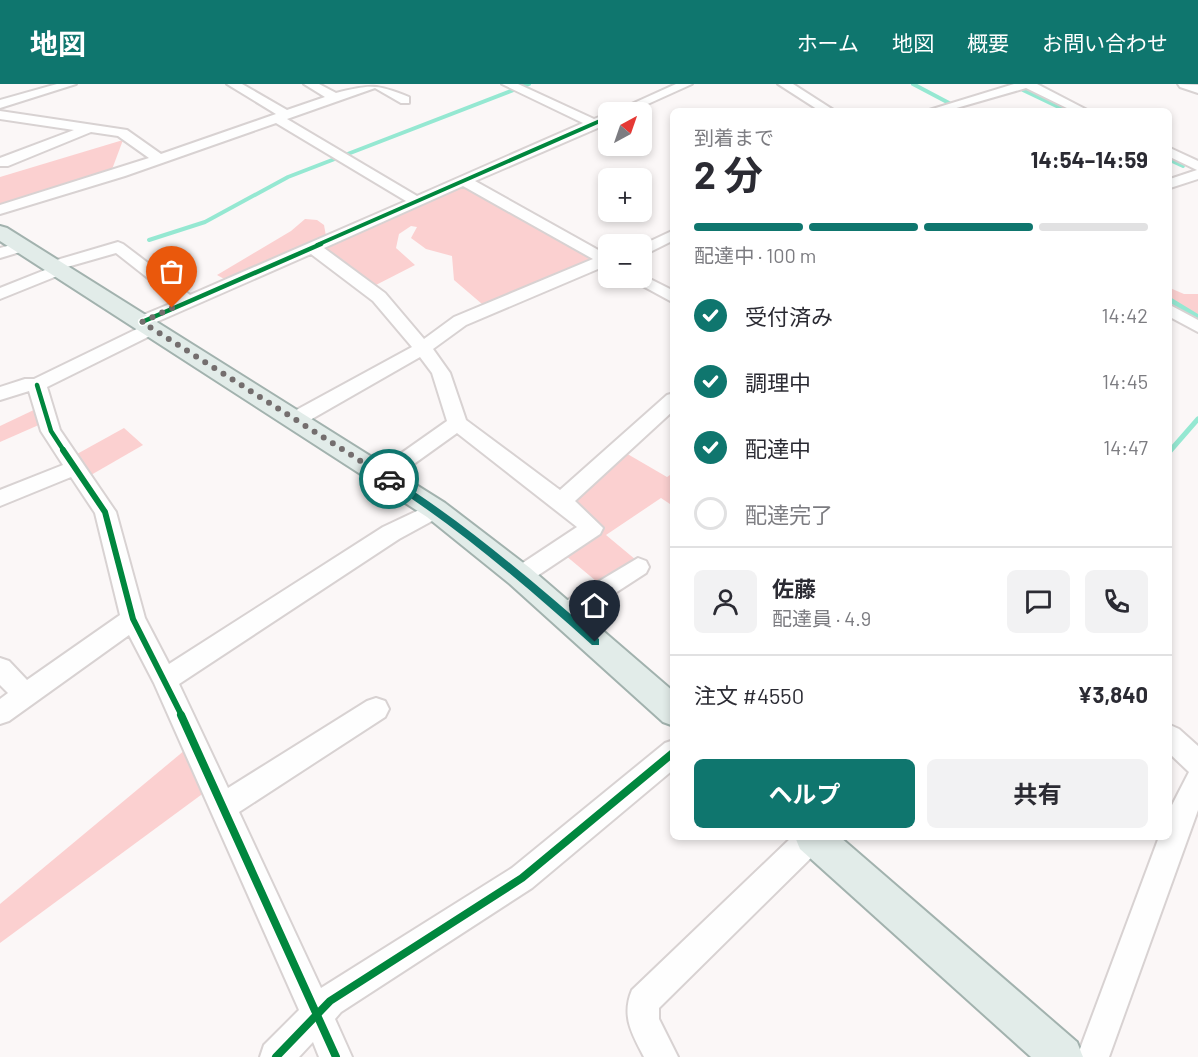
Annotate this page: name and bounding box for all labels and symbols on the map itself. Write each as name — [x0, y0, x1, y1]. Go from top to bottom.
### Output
north arrow — [598, 102, 652, 156]
pin — [146, 246, 197, 308]
courier — [359, 449, 419, 509]
pin — [569, 580, 620, 642]

